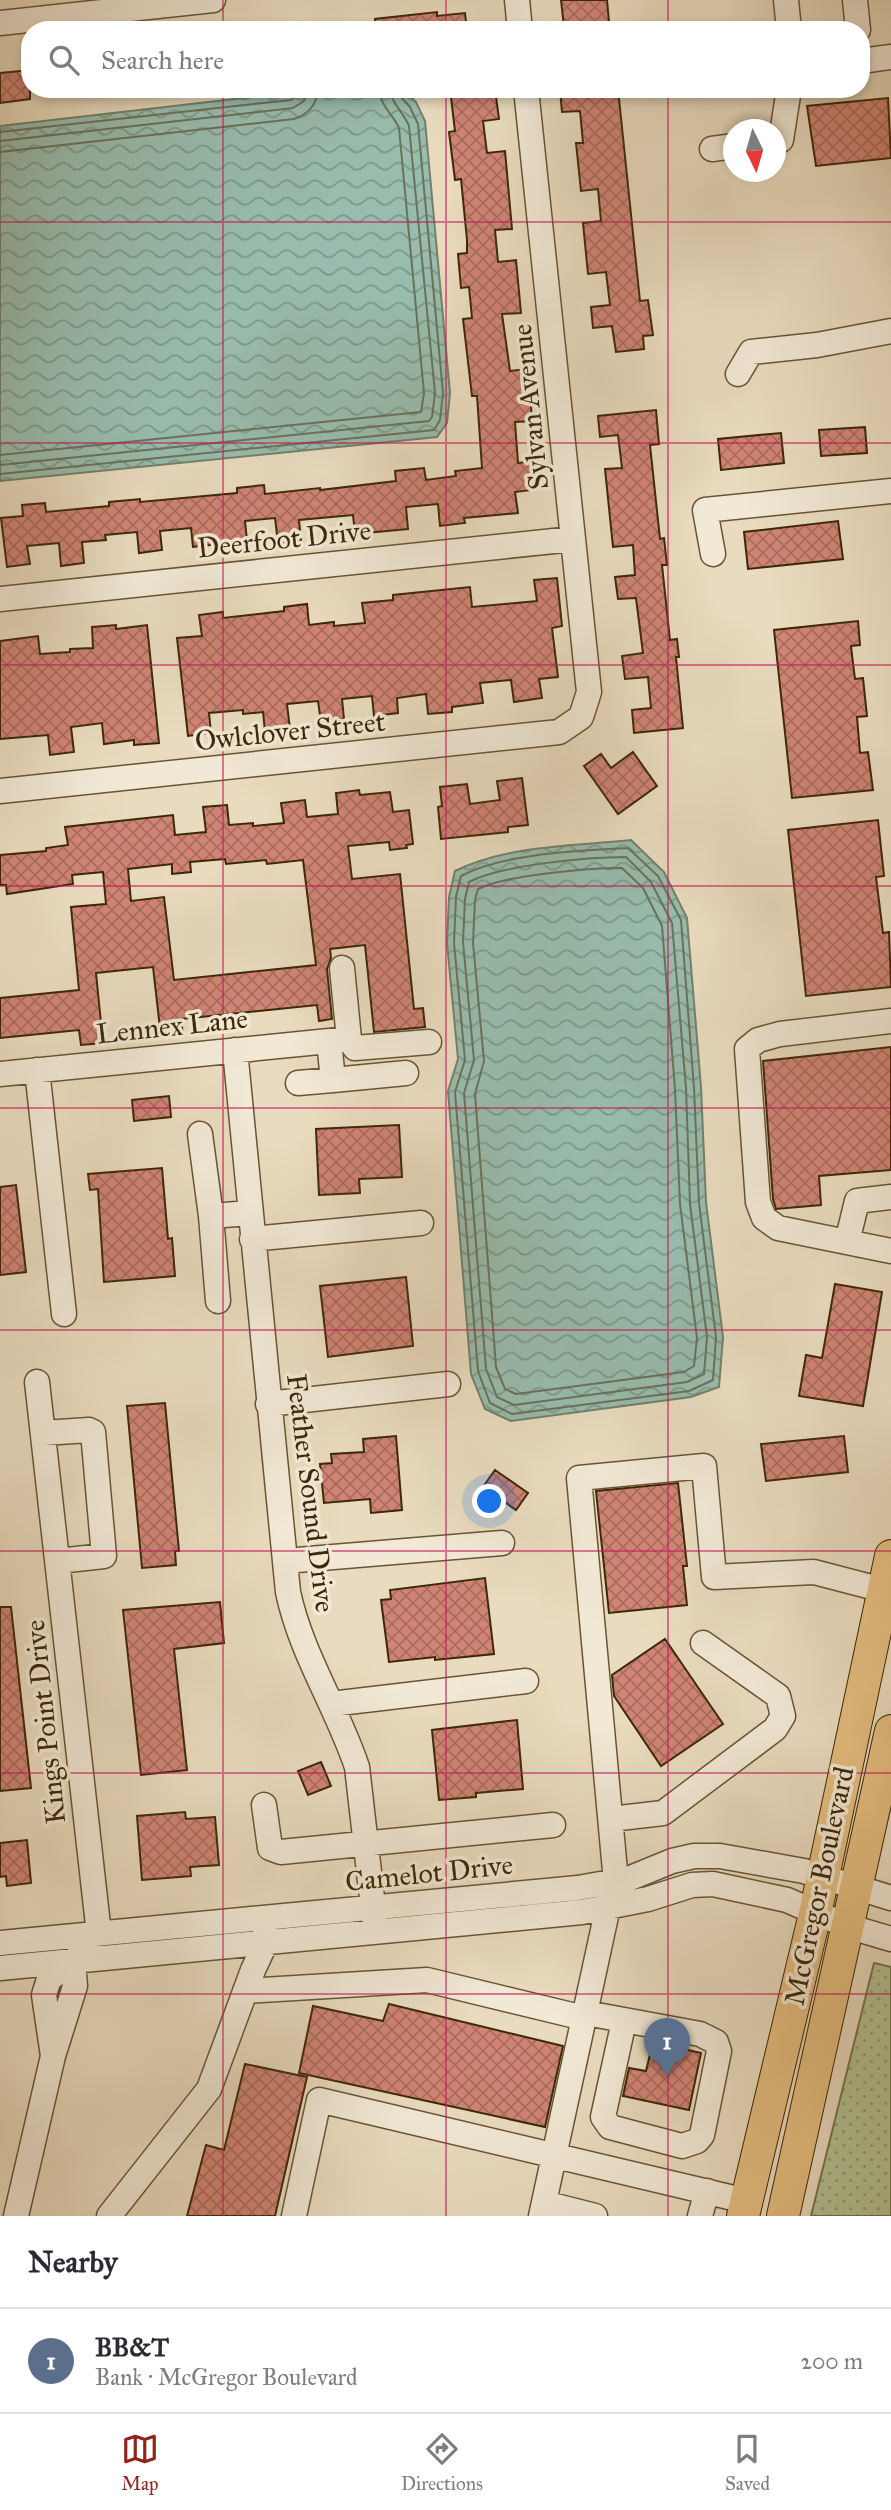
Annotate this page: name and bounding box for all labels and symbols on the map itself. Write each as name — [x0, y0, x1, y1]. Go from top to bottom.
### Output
north arrow — [723, 119, 786, 182]
street label: Sylvan Avenue — [504, 322, 556, 492]
street label: Deerfoot Drive — [195, 512, 373, 566]
street label: Owlclover Street — [193, 704, 387, 758]
street label: Lennex Lane — [95, 1001, 249, 1051]
street label: Feather Sound Drive — [279, 1372, 343, 1614]
your location — [472, 1484, 506, 1518]
street label: Kings Point Drive — [17, 1618, 73, 1826]
street label: McGregor Boulevard — [777, 1763, 861, 2009]
street label: Camelot Drive — [343, 1847, 515, 1899]
pin: 1 — [644, 2018, 690, 2076]

